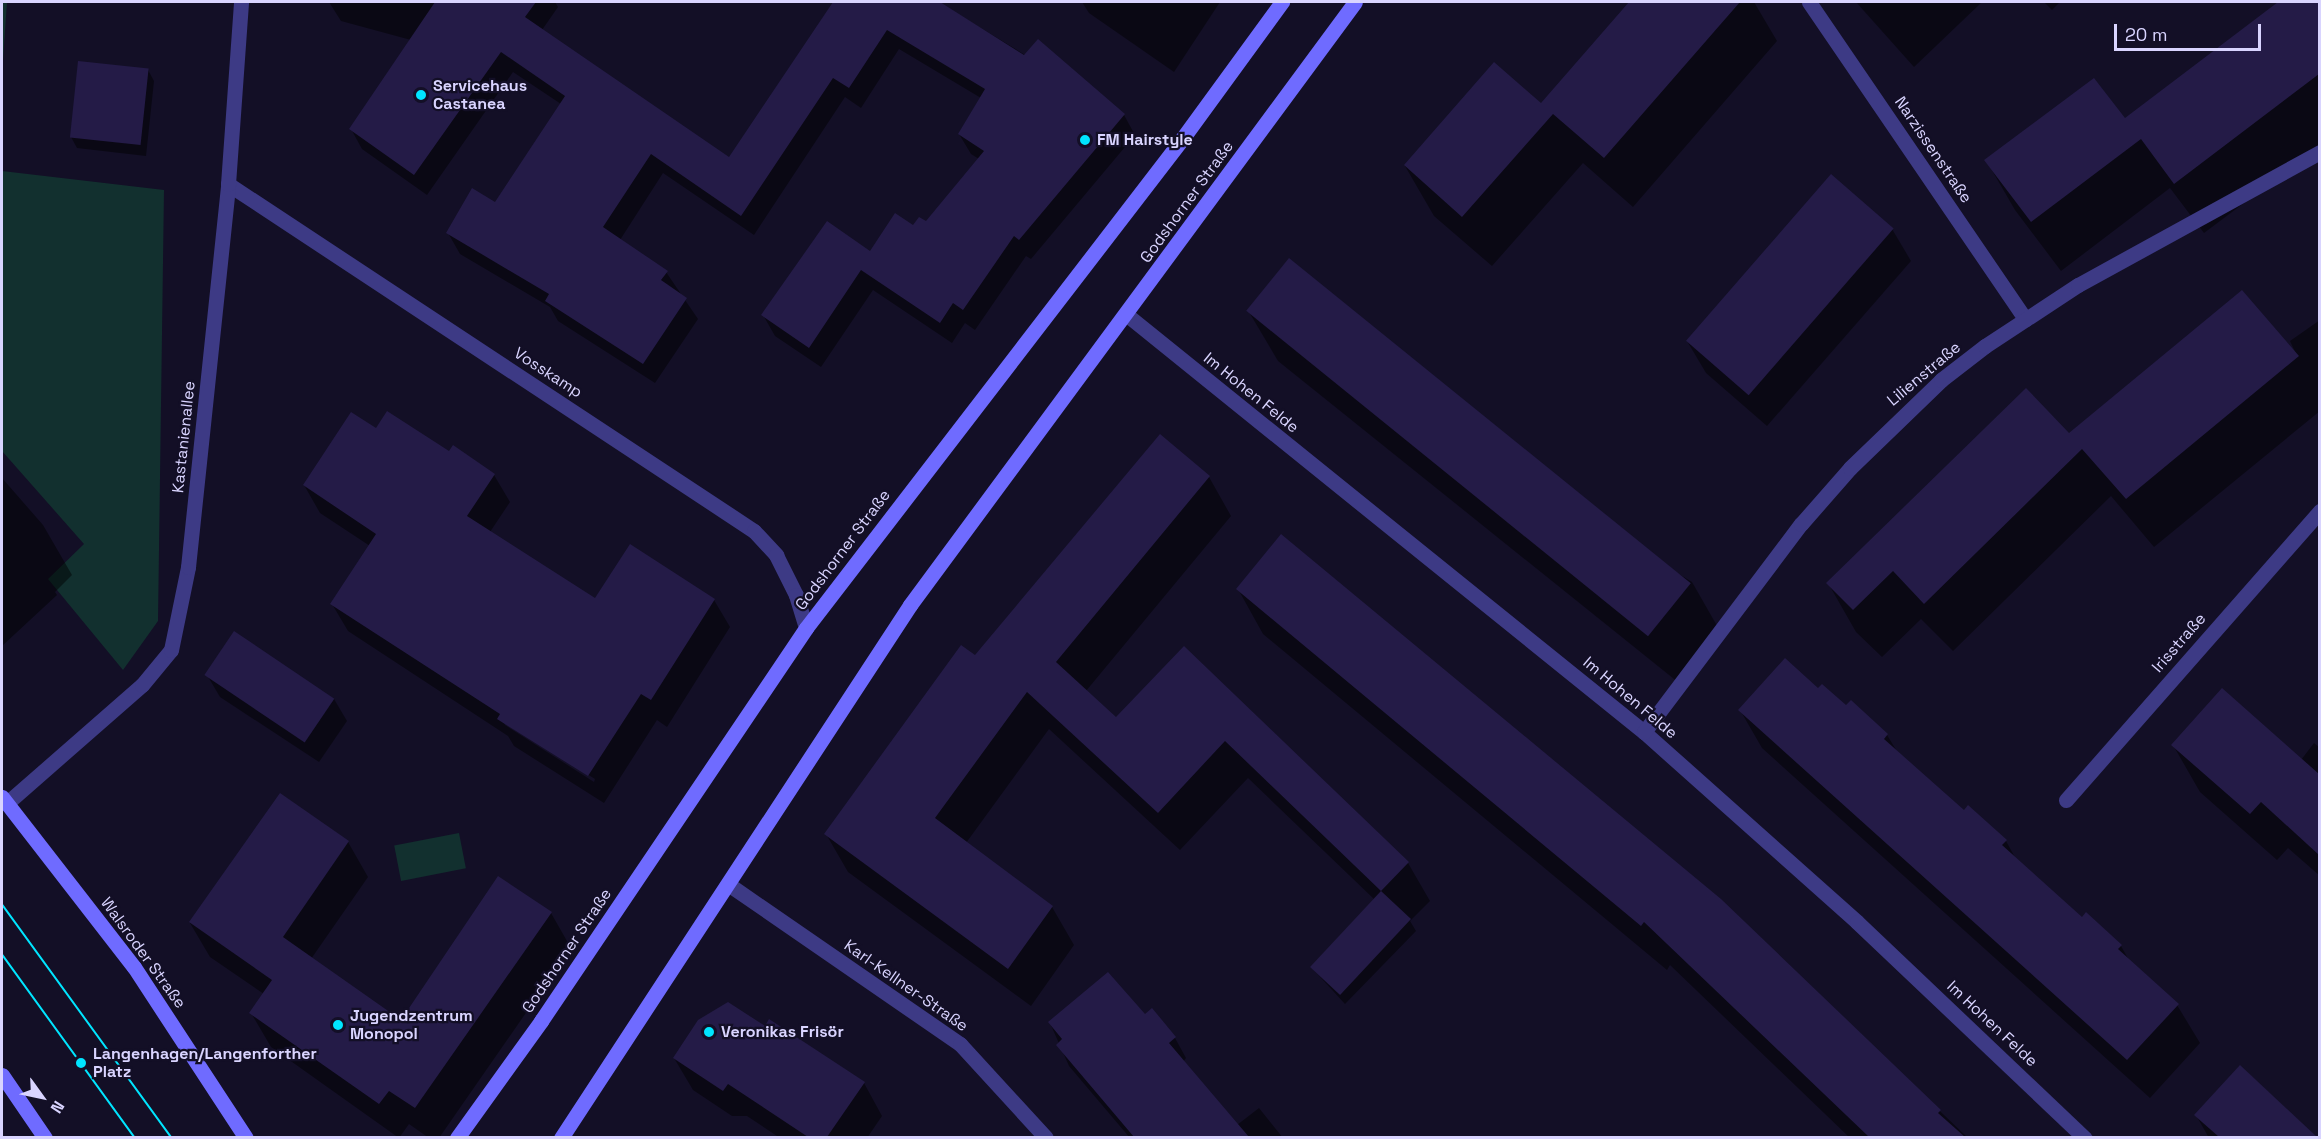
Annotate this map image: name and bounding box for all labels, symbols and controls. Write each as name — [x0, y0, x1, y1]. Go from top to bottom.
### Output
scale bar — [2117, 12, 2264, 50]
text: 20 m — [2125, 23, 2168, 46]
place label: Servicehaus Castanea — [433, 76, 527, 114]
marker: Servicehaus Castanea — [414, 88, 428, 102]
street label: Narzissenstraße — [1890, 93, 1976, 207]
place label: FM Hairstyle — [1097, 130, 1193, 150]
marker: FM Hairstyle — [1078, 133, 1092, 147]
street label: Godshorner Straße — [1136, 137, 1238, 267]
street label: Lilienstraße — [1883, 338, 1965, 410]
street label: Vosskamp — [510, 344, 586, 402]
street label: Im Hohen Felde — [1199, 349, 1303, 437]
street label: Kastanienallee — [169, 380, 199, 494]
street label: Godshorner Straße — [791, 486, 895, 614]
street label: Irisstraße — [2148, 609, 2210, 677]
street label: Im Hohen Felde — [1579, 653, 1681, 743]
street label: Godshorner Straße — [518, 885, 616, 1017]
street label: Walsroder Straße — [96, 894, 190, 1012]
street label: Karl-Kellner-Straße — [840, 936, 972, 1036]
street label: Im Hohen Felde — [1943, 977, 2041, 1071]
place label: Jugendzentrum Monopol — [350, 1006, 473, 1044]
marker: Jugendzentrum Monopol — [331, 1018, 345, 1032]
place label: Veronikas Frisör — [721, 1022, 844, 1042]
marker: Veronikas Frisör — [702, 1025, 716, 1039]
place label: Langenhagen/Langenforther Platz — [93, 1044, 317, 1082]
marker: Langenhagen/Langenforther Platz — [74, 1056, 88, 1070]
north arrow — [12, 1067, 72, 1127]
text: N — [46, 1097, 69, 1117]

